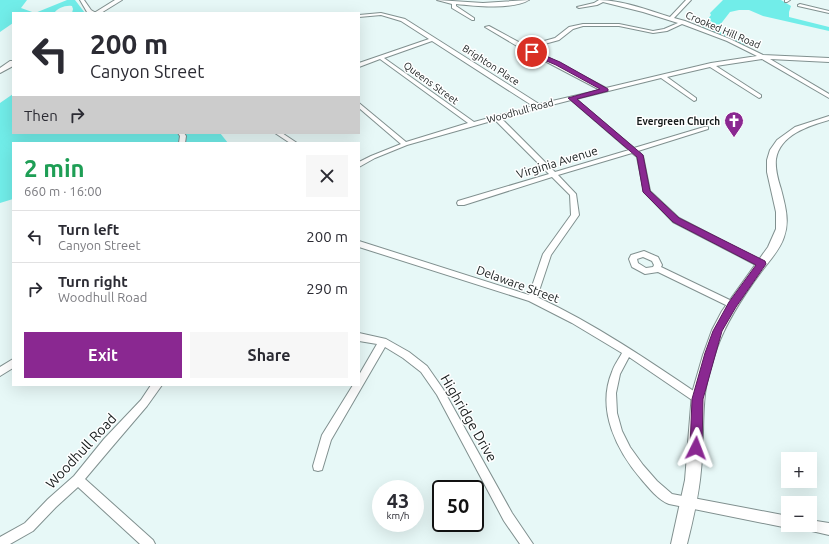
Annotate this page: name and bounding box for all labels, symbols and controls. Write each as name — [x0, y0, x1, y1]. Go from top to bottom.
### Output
street label: Crooked Hill Road — [684, 9, 762, 51]
icon: left — [24, 28, 76, 80]
text: 200 m — [90, 28, 168, 59]
pin — [515, 35, 549, 69]
icon: arrive — [521, 41, 543, 63]
street label: Brighton Place — [460, 42, 522, 88]
street label: Queens Street — [402, 60, 460, 107]
text: Canyon Street — [90, 61, 204, 81]
street label: Woodhull Road — [485, 97, 555, 125]
icon: right — [66, 104, 88, 126]
text: Then — [24, 107, 58, 124]
church icon: Evergreen Church — [723, 110, 745, 138]
place label: Evergreen Church — [637, 116, 720, 127]
street label: Virginia Avenue — [515, 143, 599, 181]
text: 2 min — [24, 155, 85, 182]
button: close — [306, 155, 348, 197]
text: 660 m · 16:00 — [24, 184, 102, 198]
text: Turn left — [58, 221, 119, 238]
icon: left — [24, 226, 46, 248]
text: 200 m — [306, 228, 348, 245]
text: Canyon Street — [58, 238, 141, 252]
street label: Delaware Street — [475, 263, 562, 305]
text: Turn right — [58, 273, 128, 290]
icon: right — [24, 278, 46, 300]
text: 290 m — [306, 280, 348, 297]
text: Woodhull Road — [58, 290, 147, 304]
button: Exit — [24, 332, 182, 378]
button: Share — [190, 332, 348, 378]
street label: Highridge Drive — [438, 371, 500, 465]
street label: Woodhull Road — [42, 410, 120, 492]
position arrow — [675, 427, 717, 469]
map controls — [781, 452, 817, 532]
button: + — [781, 452, 817, 488]
speed limit sign: 50 — [432, 480, 484, 532]
text: 43 — [387, 489, 409, 512]
button: − — [781, 496, 817, 532]
text: km/h — [386, 510, 410, 521]

